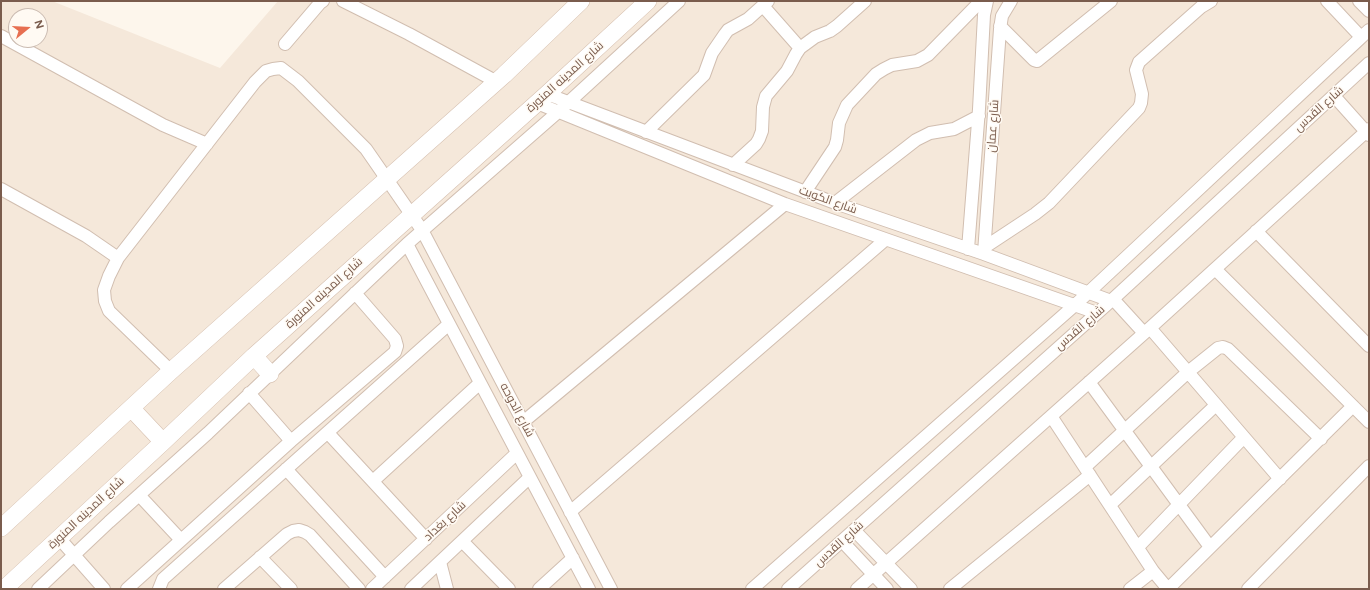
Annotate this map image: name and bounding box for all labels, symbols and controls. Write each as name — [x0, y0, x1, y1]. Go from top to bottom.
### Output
north arrow — [8, 8, 48, 48]
text: N — [31, 18, 46, 30]
street label: شارع المدينه المنورة — [523, 38, 607, 116]
street label: شارع القدس — [1291, 83, 1347, 135]
street label: شارع عمان — [984, 99, 1002, 153]
street label: شارع الكويت — [797, 183, 859, 217]
street label: شارع المدينه المنورة — [282, 254, 366, 332]
street label: شارع القدس — [1052, 302, 1108, 354]
street label: شارع الدوحه — [497, 380, 537, 440]
street label: شارع المدينه المنورة — [45, 474, 127, 552]
street label: شارع بغداد — [421, 498, 469, 544]
street label: شارع القدس — [811, 518, 867, 570]

